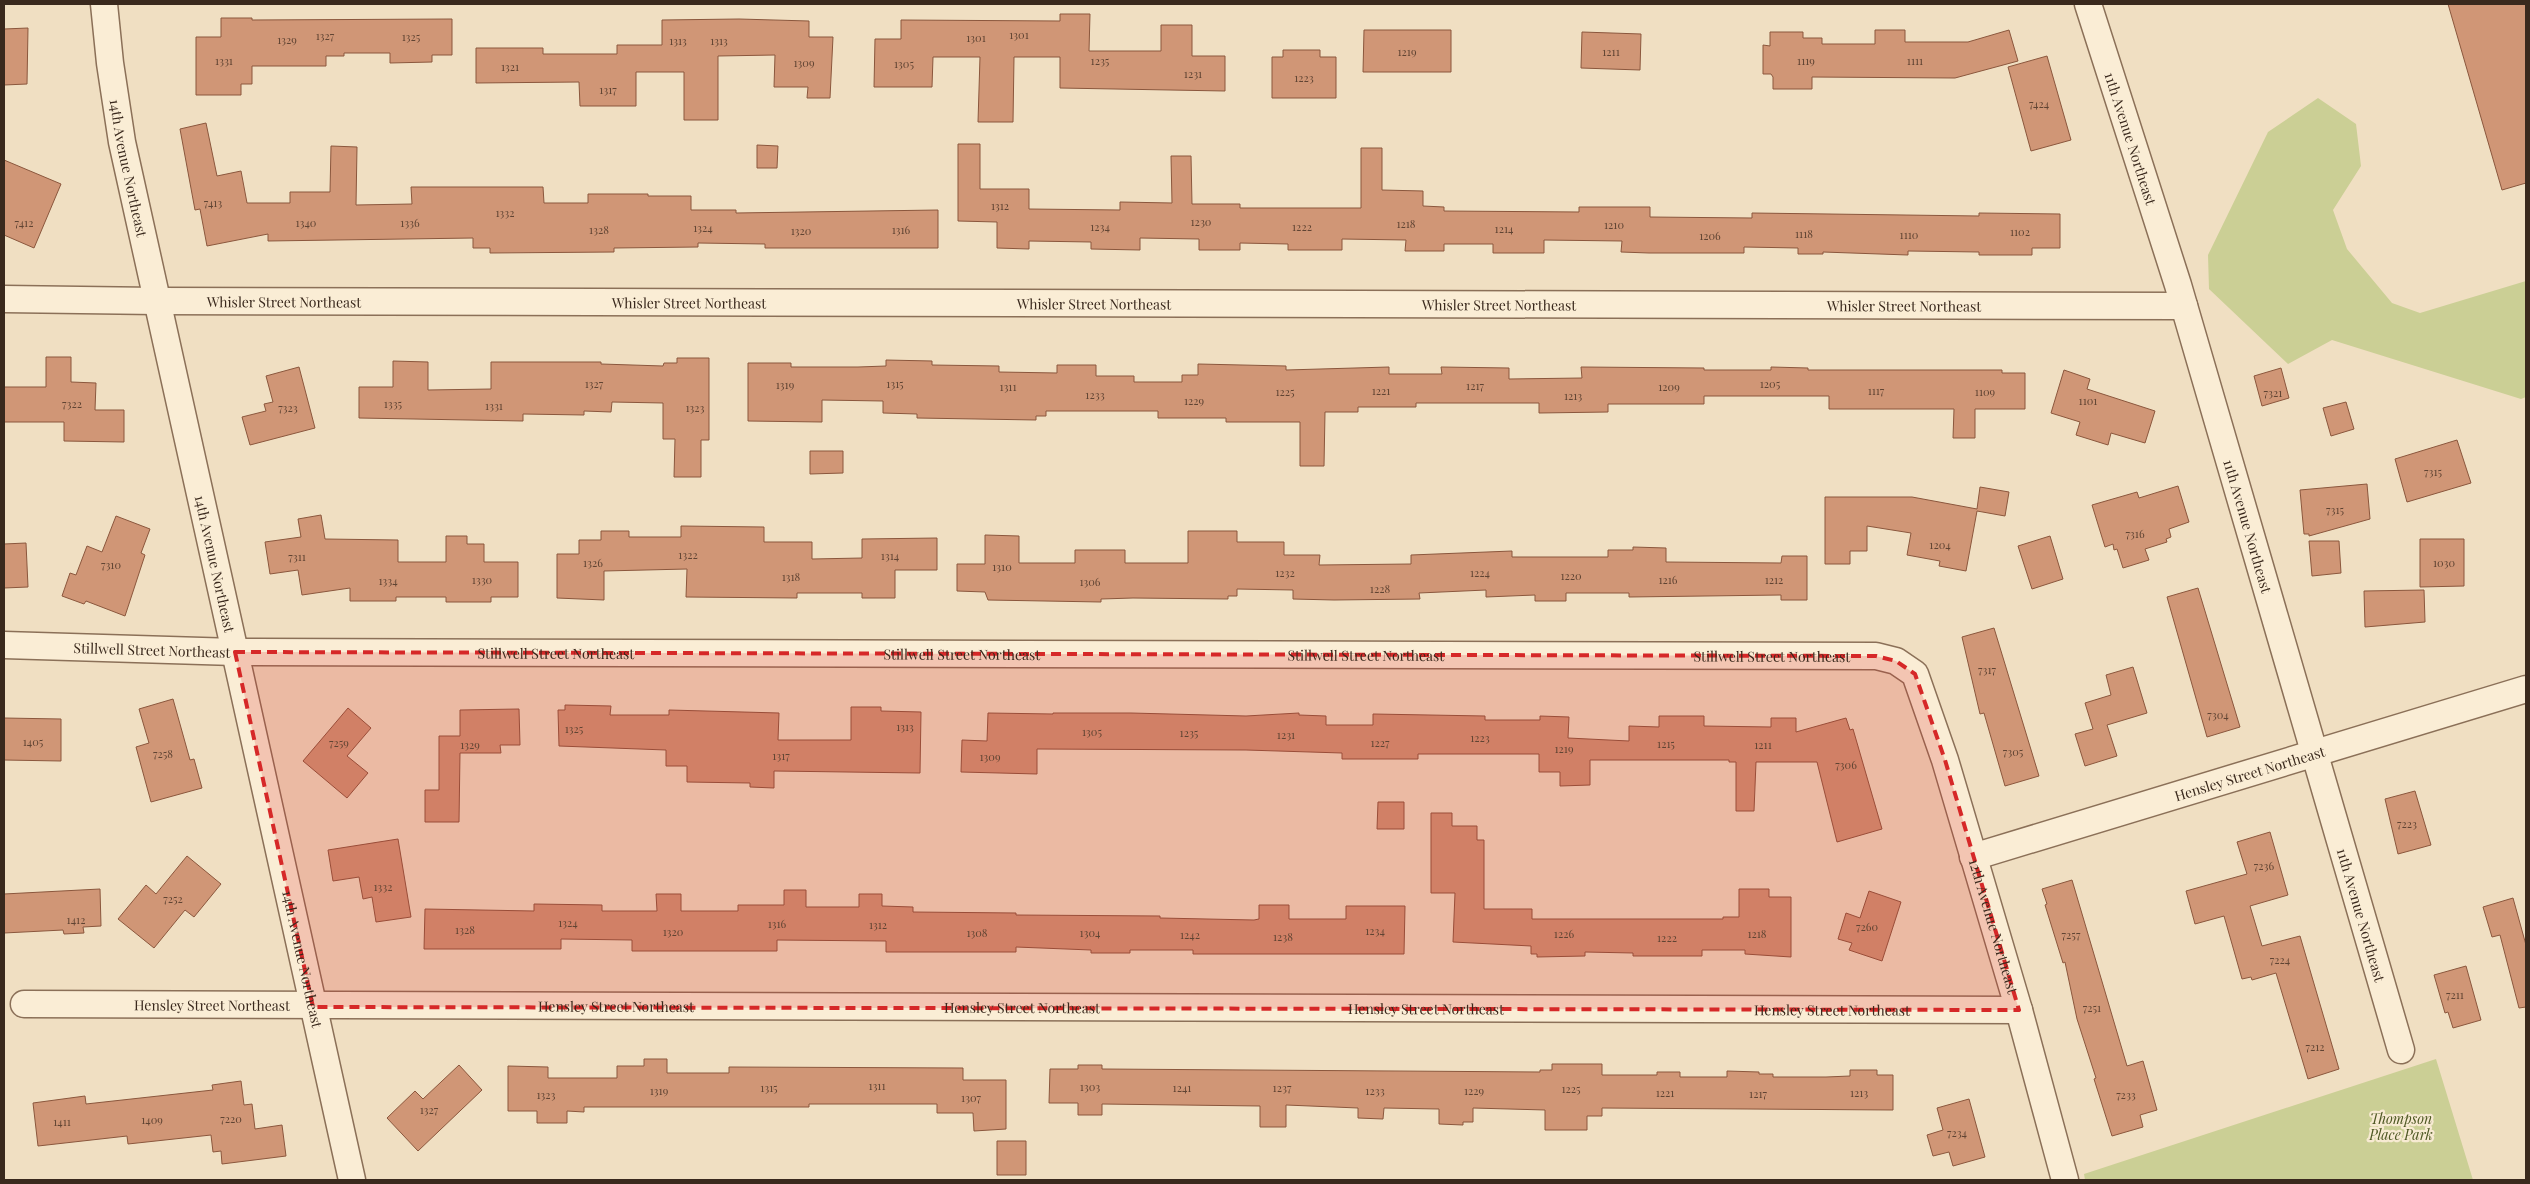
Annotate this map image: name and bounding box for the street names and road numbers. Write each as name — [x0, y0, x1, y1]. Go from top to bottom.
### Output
street label: 11th Avenue Northeast — [2101, 69, 2161, 208]
street label: 14th Avenue Northeast — [106, 98, 152, 240]
street label: Whisler Street Northeast — [206, 292, 362, 311]
street label: Whisler Street Northeast — [611, 293, 767, 312]
street label: Whisler Street Northeast — [1016, 294, 1172, 313]
street label: Whisler Street Northeast — [1421, 295, 1577, 314]
street label: Whisler Street Northeast — [1826, 296, 1982, 315]
street label: 11th Avenue Northeast — [2220, 457, 2277, 596]
street label: 14th Avenue Northeast — [191, 493, 240, 635]
street label: Stillwell Street Northeast — [73, 638, 232, 661]
street label: Stillwell Street Northeast — [477, 643, 635, 662]
street label: Stillwell Street Northeast — [883, 644, 1041, 663]
street label: Stillwell Street Northeast — [1287, 645, 1445, 664]
street label: Stillwell Street Northeast — [1693, 646, 1851, 665]
street label: Hensley Street Northeast — [2172, 741, 2328, 805]
street label: 11th Avenue Northeast — [2333, 846, 2390, 985]
street label: 12th Avenue Northeast — [1965, 856, 2023, 997]
street label: 14th Avenue Northeast — [279, 889, 328, 1030]
street label: Hensley Street Northeast — [134, 995, 291, 1014]
street label: Hensley Street Northeast — [538, 996, 695, 1016]
street label: Hensley Street Northeast — [944, 997, 1101, 1017]
street label: Hensley Street Northeast — [1348, 998, 1505, 1018]
street label: Hensley Street Northeast — [1754, 1000, 1911, 1019]

